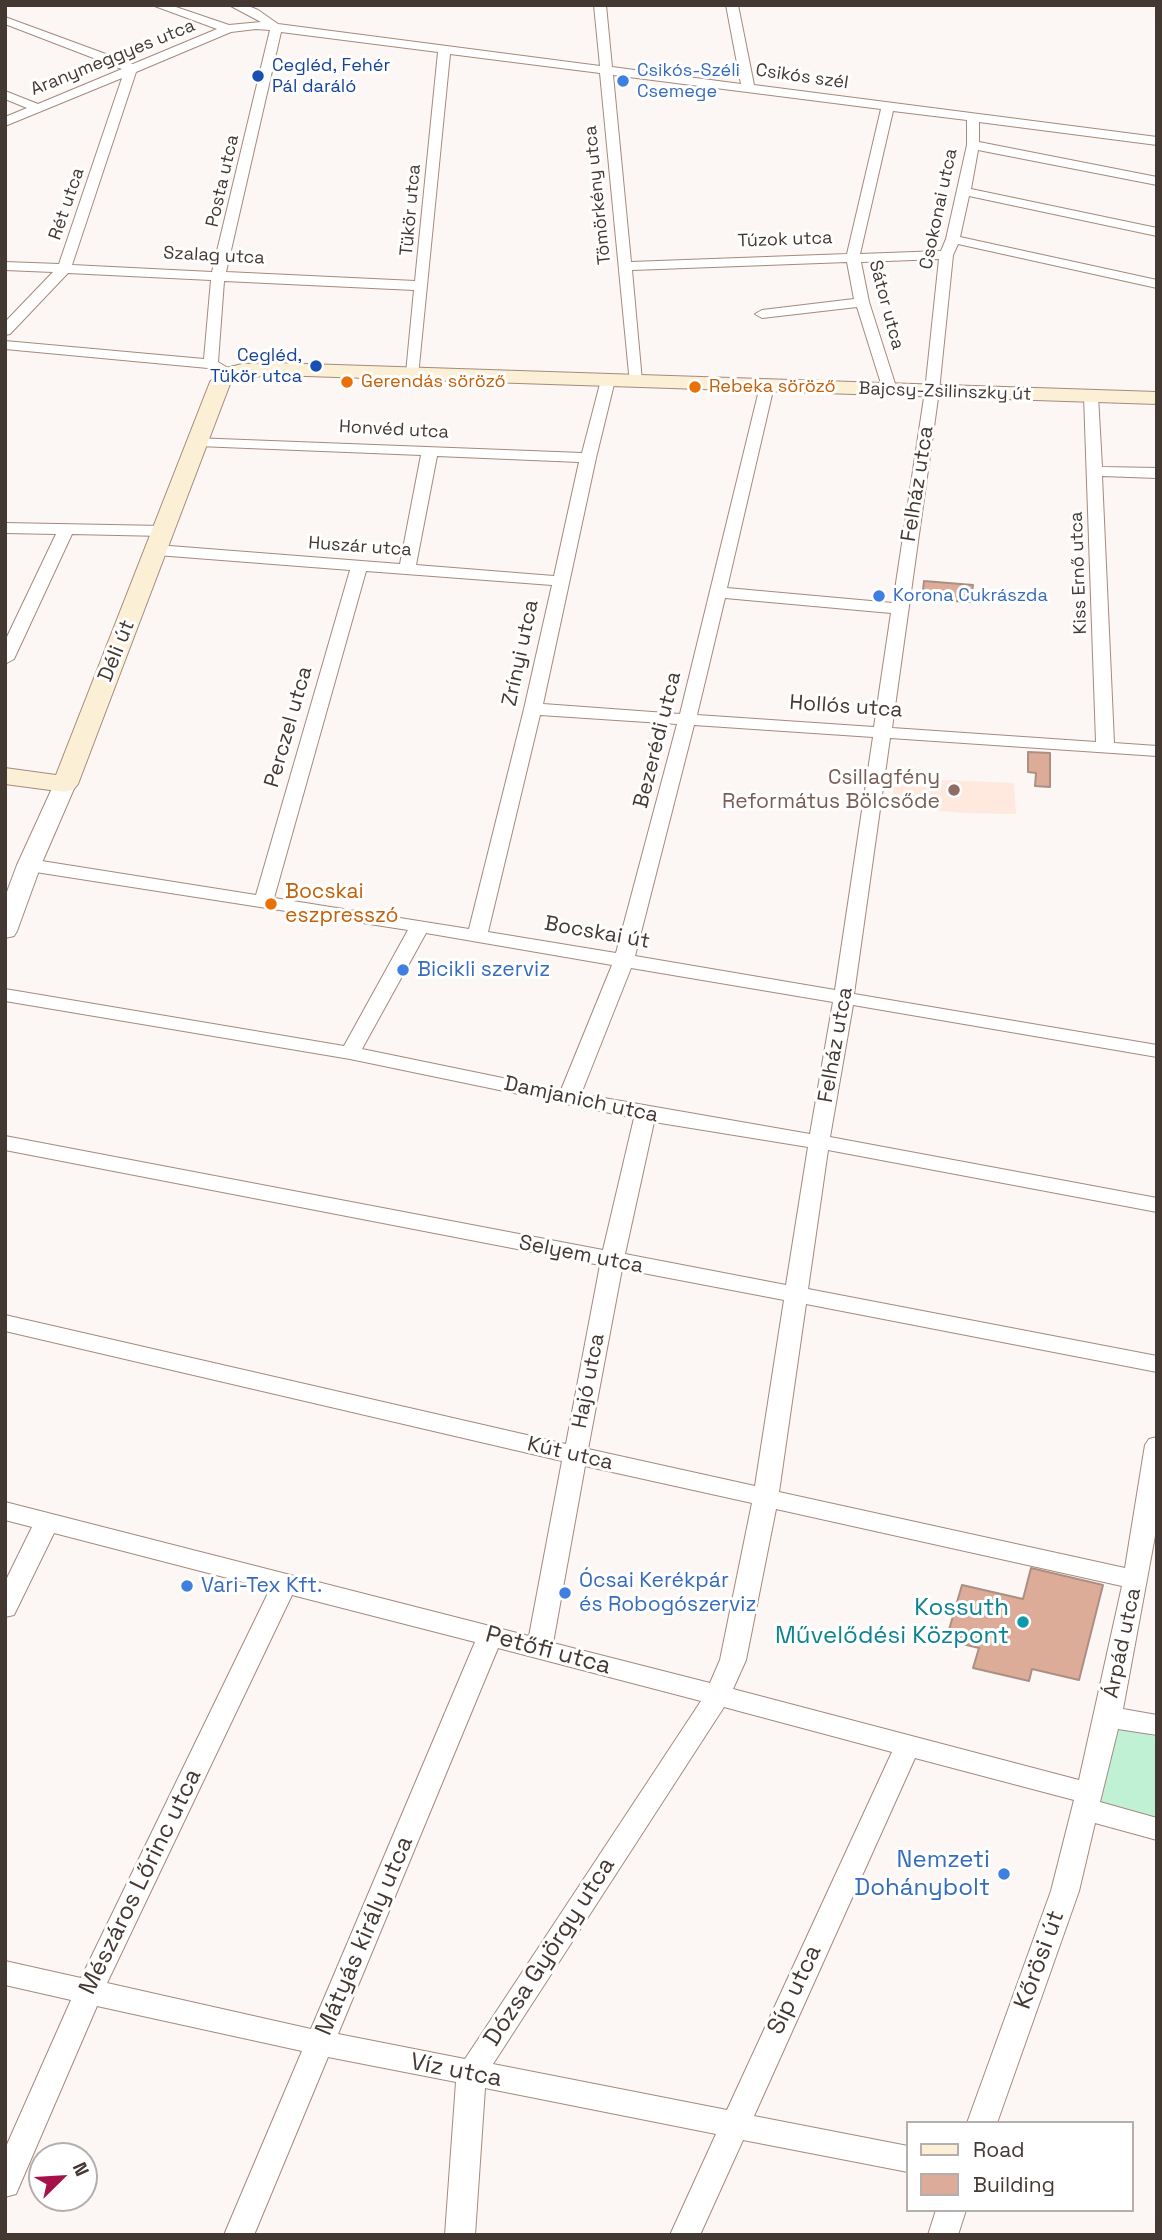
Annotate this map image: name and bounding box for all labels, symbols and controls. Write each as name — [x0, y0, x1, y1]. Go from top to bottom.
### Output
street label: Aranymeggyes utca — [28, 15, 198, 101]
place label: Cegléd, Fehér Pál daráló — [272, 55, 390, 98]
place label: Csikós-Széli Csemege — [637, 60, 740, 102]
street label: Csikós szél — [754, 60, 850, 94]
marker: Cegléd, Fehér Pál daráló — [250, 68, 266, 84]
marker: Csikós-Széli Csemege — [615, 73, 631, 89]
street label: Tömörkény utca — [580, 124, 616, 266]
street label: Posta utca — [202, 133, 244, 229]
street label: Csokonai utca — [916, 147, 962, 271]
street label: Tükör utca — [396, 163, 426, 257]
street label: Rét utca — [45, 165, 89, 243]
street label: Túzok utca — [737, 228, 833, 252]
street label: Szalag utca — [163, 243, 265, 269]
street label: Sátor utca — [864, 258, 908, 352]
place label: Cegléd, Tükör utca — [210, 345, 302, 388]
marker: Cegléd, Tükör utca — [308, 358, 324, 374]
place label: Gerendás söröző — [361, 371, 506, 393]
marker: Gerendás söröző — [339, 374, 355, 390]
place label: Rebeka söröző — [709, 376, 836, 398]
street label: Bajcsy-Zsilinszky út — [858, 378, 1032, 406]
marker: Rebeka söröző — [687, 379, 703, 395]
street label: Honvéd utca — [339, 416, 449, 444]
street label: Felház utca — [896, 424, 940, 544]
street label: Kiss Ernő utca — [1066, 511, 1092, 635]
street label: Huszár utca — [308, 533, 412, 561]
place label: Korona Cukrászda — [893, 585, 1048, 607]
marker: Korona Cukrászda — [871, 588, 887, 604]
street label: Zrínyi utca — [497, 598, 545, 708]
street label: Déli út — [93, 616, 141, 686]
street label: Perczel utca — [260, 664, 318, 790]
street label: Bezerédi utca — [629, 669, 687, 811]
street label: Hollós utca — [789, 690, 903, 724]
place label: Csillagfény Református Bölcsőde — [722, 765, 940, 815]
marker: Csillagfény Református Bölcsőde — [946, 782, 962, 798]
place label: Bocskai eszpresszó — [285, 879, 399, 929]
marker: Bocskai eszpresszó — [263, 896, 279, 912]
street label: Bocskai út — [542, 911, 652, 955]
place label: Bicikli szerviz — [417, 957, 550, 983]
marker: Bicikli szerviz — [395, 962, 411, 978]
street label: Felház utca — [813, 985, 859, 1105]
street label: Damjanich utca — [502, 1071, 660, 1129]
street label: Selyem utca — [517, 1231, 645, 1279]
street label: Hajó utca — [567, 1331, 611, 1431]
street label: Kút utca — [525, 1432, 615, 1476]
place label: Ócsai Kerékpár és Robogószerviz — [579, 1568, 756, 1618]
place label: Vari-Tex Kft. — [201, 1573, 322, 1599]
marker: Vari-Tex Kft. — [179, 1578, 195, 1594]
marker: Ócsai Kerékpár és Robogószerviz — [557, 1585, 573, 1601]
street label: Árpád utca — [1099, 1586, 1147, 1700]
place label: Kossuth Művelődési Központ — [775, 1594, 1009, 1650]
marker: Kossuth Művelődési Központ — [1015, 1614, 1031, 1630]
street label: Petőfi utca — [482, 1620, 614, 1682]
street label: Mészáros Lőrinc utca — [74, 1764, 208, 2000]
street label: Mátyás király utca — [310, 1832, 420, 2040]
place label: Nemzeti Dohánybolt — [854, 1846, 990, 1902]
street label: Dózsa György utca — [478, 1852, 622, 2052]
marker: Nemzeti Dohánybolt — [996, 1866, 1012, 1882]
street label: Kőrösi út — [1009, 1907, 1071, 2013]
street label: Síp utca — [762, 1941, 828, 2039]
street label: Víz utca — [408, 2048, 504, 2094]
legend — [906, 2121, 1134, 2212]
text: Road — [973, 2136, 1025, 2163]
north arrow — [28, 2142, 98, 2212]
text: N — [67, 2158, 95, 2180]
text: Building — [973, 2171, 1055, 2198]

